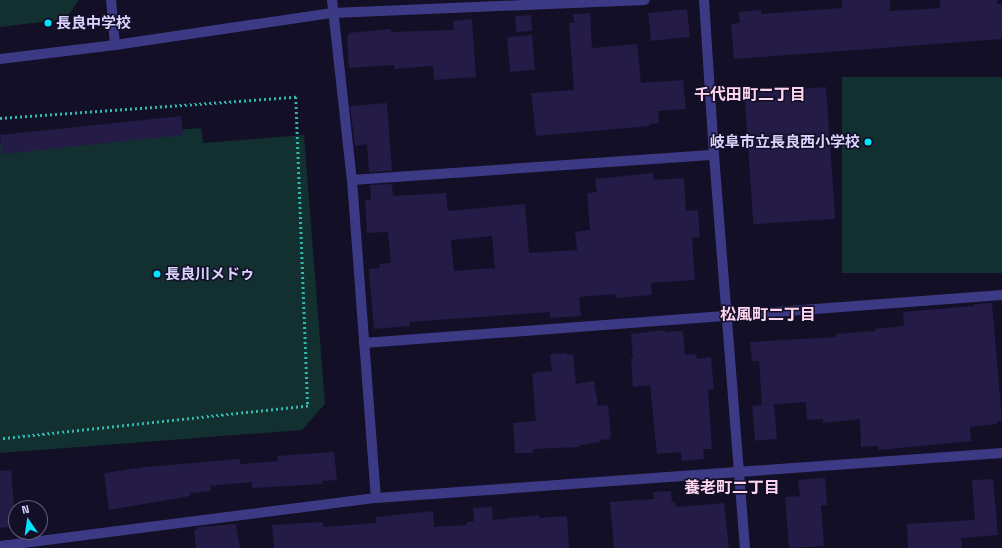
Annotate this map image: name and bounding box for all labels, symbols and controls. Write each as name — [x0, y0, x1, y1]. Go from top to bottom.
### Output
place label: 長良中学校 — [56, 14, 131, 32]
marker: 長良中学校 — [43, 18, 53, 28]
district label: 千代田町二丁目 — [694, 85, 806, 105]
place label: 岐阜市立長良西小学校 — [710, 133, 860, 151]
marker: 岐阜市立長良西小学校 — [863, 137, 873, 147]
place label: 長良川メドゥ — [165, 265, 255, 283]
marker: 長良川メドゥ — [152, 269, 162, 279]
district label: 松風町二丁目 — [720, 305, 816, 325]
district label: 養老町二丁目 — [684, 478, 780, 498]
north arrow — [8, 500, 48, 540]
text: N — [20, 502, 31, 517]

